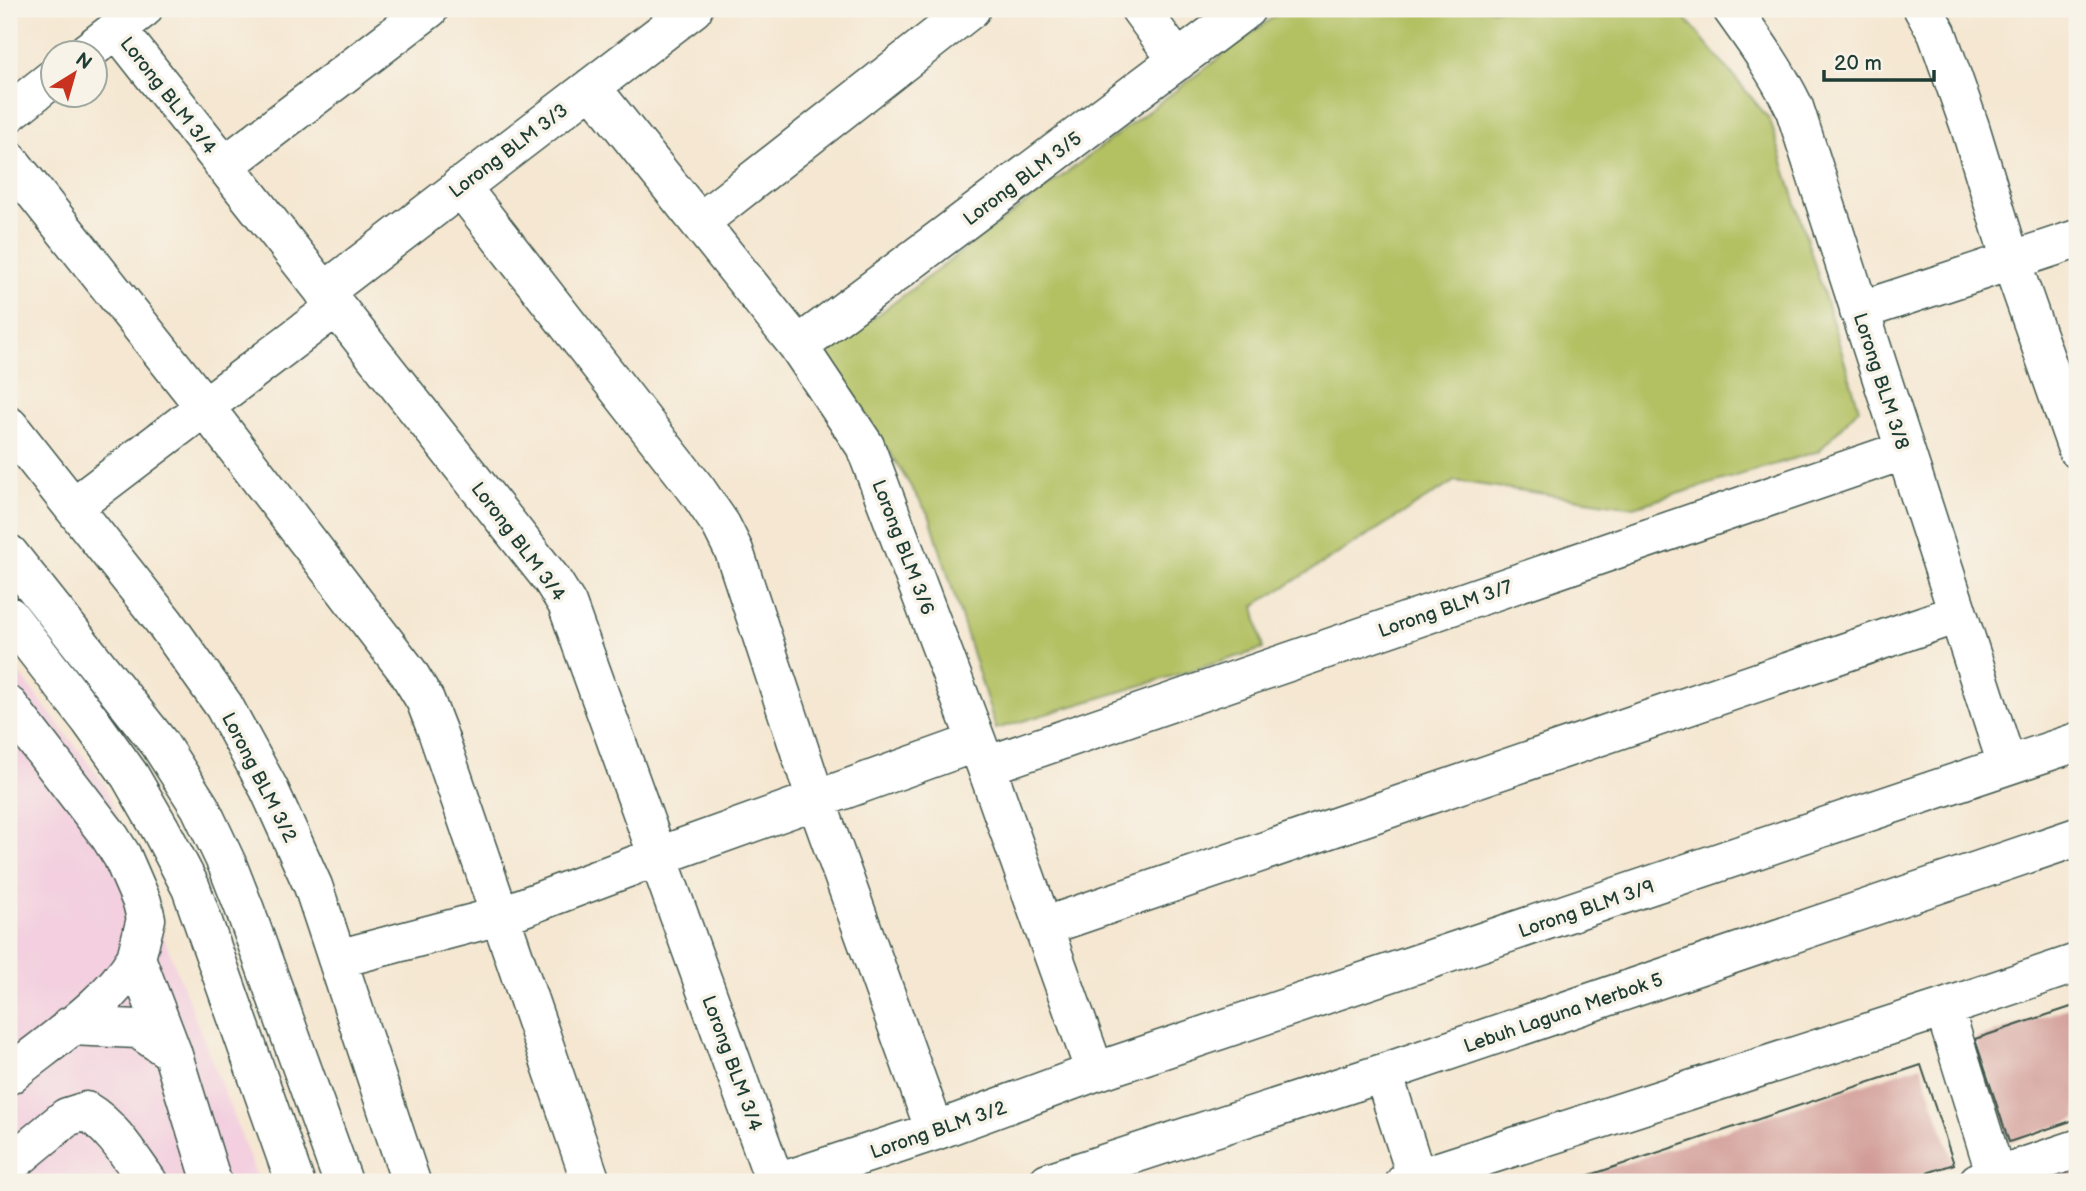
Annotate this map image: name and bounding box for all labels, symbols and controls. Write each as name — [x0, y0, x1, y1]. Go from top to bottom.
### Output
street label: Lorong BLM 3/4 — [115, 33, 221, 159]
north arrow — [38, 38, 108, 108]
scale bar — [1824, 38, 1934, 82]
text: N — [71, 48, 96, 75]
text: 20 m — [1834, 51, 1882, 76]
street label: Lorong BLM 3/3 — [445, 99, 573, 203]
street label: Lorong BLM 3/5 — [959, 127, 1087, 231]
street label: Lorong BLM 3/8 — [1848, 310, 1913, 453]
street label: Lorong BLM 3/6 — [866, 477, 939, 618]
street label: Lorong BLM 3/4 — [466, 478, 570, 606]
street label: Lorong BLM 3/7 — [1375, 575, 1516, 643]
street label: Lorong BLM 3/2 — [216, 709, 302, 847]
street label: Lorong BLM 3/9 — [1516, 875, 1657, 943]
street label: Lebuh Laguna Merbok 5 — [1461, 968, 1666, 1058]
street label: Lorong BLM 3/4 — [696, 993, 767, 1135]
street label: Lorong BLM 3/2 — [868, 1096, 1010, 1164]

